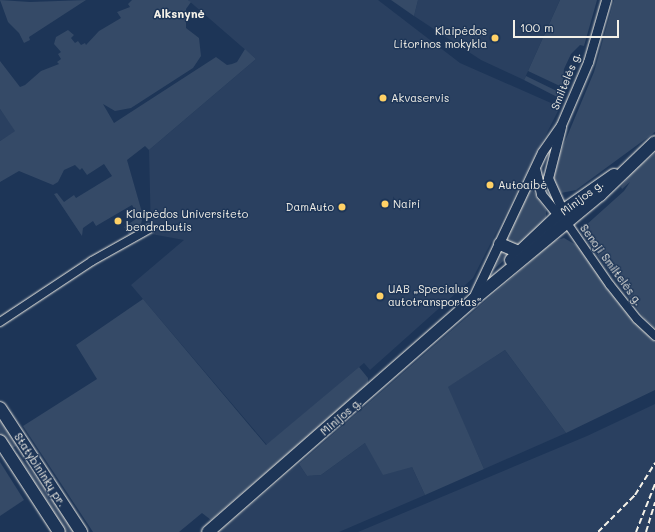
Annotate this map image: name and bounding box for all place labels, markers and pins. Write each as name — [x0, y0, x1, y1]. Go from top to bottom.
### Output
place label: Klaipėdos Litorinos mokykla — [394, 25, 487, 51]
marker: Klaipėdos Litorinos mokykla — [490, 33, 500, 43]
place label: Akvaservis — [391, 91, 449, 105]
marker: Akvaservis — [378, 93, 388, 103]
place label: Autoaibė — [498, 178, 547, 192]
marker: Autoaibė — [485, 180, 495, 190]
place label: Nairi — [393, 197, 420, 211]
marker: Nairi — [380, 199, 390, 209]
place label: DamAuto — [286, 200, 334, 214]
marker: DamAuto — [337, 202, 347, 212]
place label: Klaipėdos Universiteto bendrabutis — [126, 208, 248, 234]
marker: Klaipėdos Universiteto bendrabutis — [113, 216, 123, 226]
place label: UAB „Specialus autotransportas“ — [388, 283, 482, 309]
marker: UAB „Specialus autotransportas“ — [375, 291, 385, 301]

